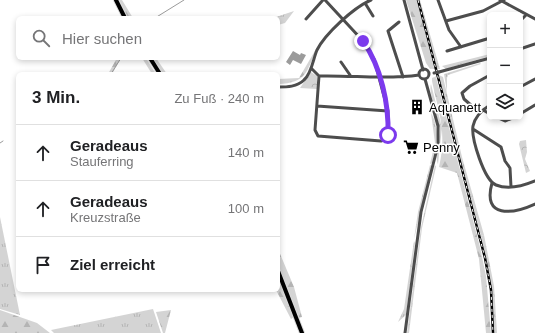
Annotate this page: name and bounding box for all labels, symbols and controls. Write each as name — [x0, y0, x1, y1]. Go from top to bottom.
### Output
map controls — [487, 12, 523, 120]
button: + — [487, 12, 523, 48]
search box — [16, 16, 280, 60]
icon: search — [30, 27, 52, 49]
text: Hier suchen — [62, 30, 142, 47]
route end — [354, 32, 372, 50]
button: − — [487, 48, 523, 84]
button: layers — [487, 84, 523, 120]
text: 3 Min. — [32, 88, 80, 107]
text: Zu Fuß · 240 m — [174, 91, 264, 106]
building icon: Aquanett — [408, 98, 426, 116]
place label: Aquanett — [429, 100, 481, 115]
route start — [379, 126, 397, 144]
text: Geradeaus — [70, 137, 148, 154]
supermarket icon: Penny — [402, 138, 420, 156]
place label: Penny — [423, 140, 460, 155]
icon: ahead — [32, 142, 54, 164]
text: 140 m — [228, 145, 264, 160]
text: Stauferring — [70, 154, 134, 169]
text: Geradeaus — [70, 193, 148, 210]
icon: ahead — [32, 198, 54, 220]
text: 100 m — [228, 201, 264, 216]
text: Kreuzstraße — [70, 210, 141, 225]
icon: arrive — [32, 254, 54, 276]
text: Ziel erreicht — [70, 256, 155, 273]

